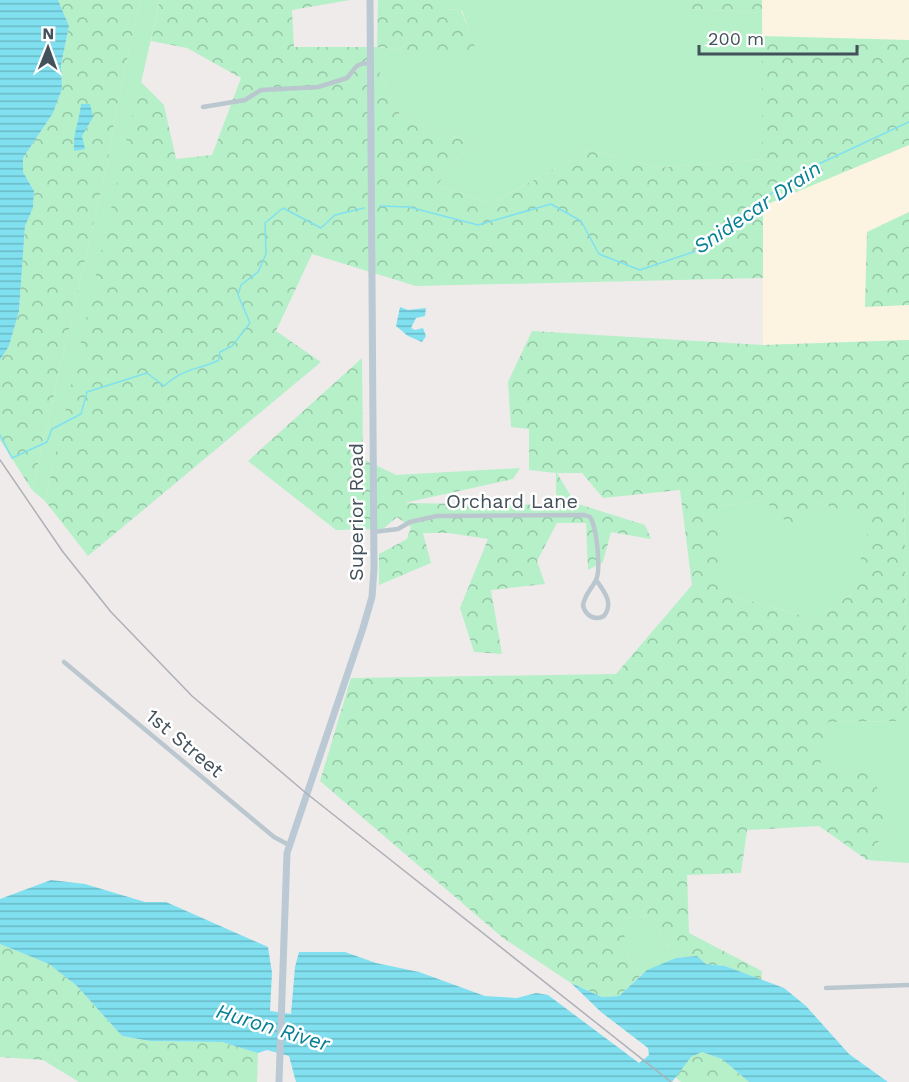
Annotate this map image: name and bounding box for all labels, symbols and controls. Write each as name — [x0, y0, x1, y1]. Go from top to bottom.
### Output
north arrow — [18, 18, 78, 78]
scale bar — [699, 18, 856, 56]
text: N — [42, 24, 54, 43]
text: 200 m — [708, 28, 764, 49]
water label: Snidecar Drain — [688, 155, 826, 259]
street label: Superior Road — [344, 443, 368, 581]
street label: Orchard Lane — [446, 489, 578, 513]
street label: 1st Street — [141, 704, 229, 783]
water label: Huron River — [213, 998, 333, 1056]

